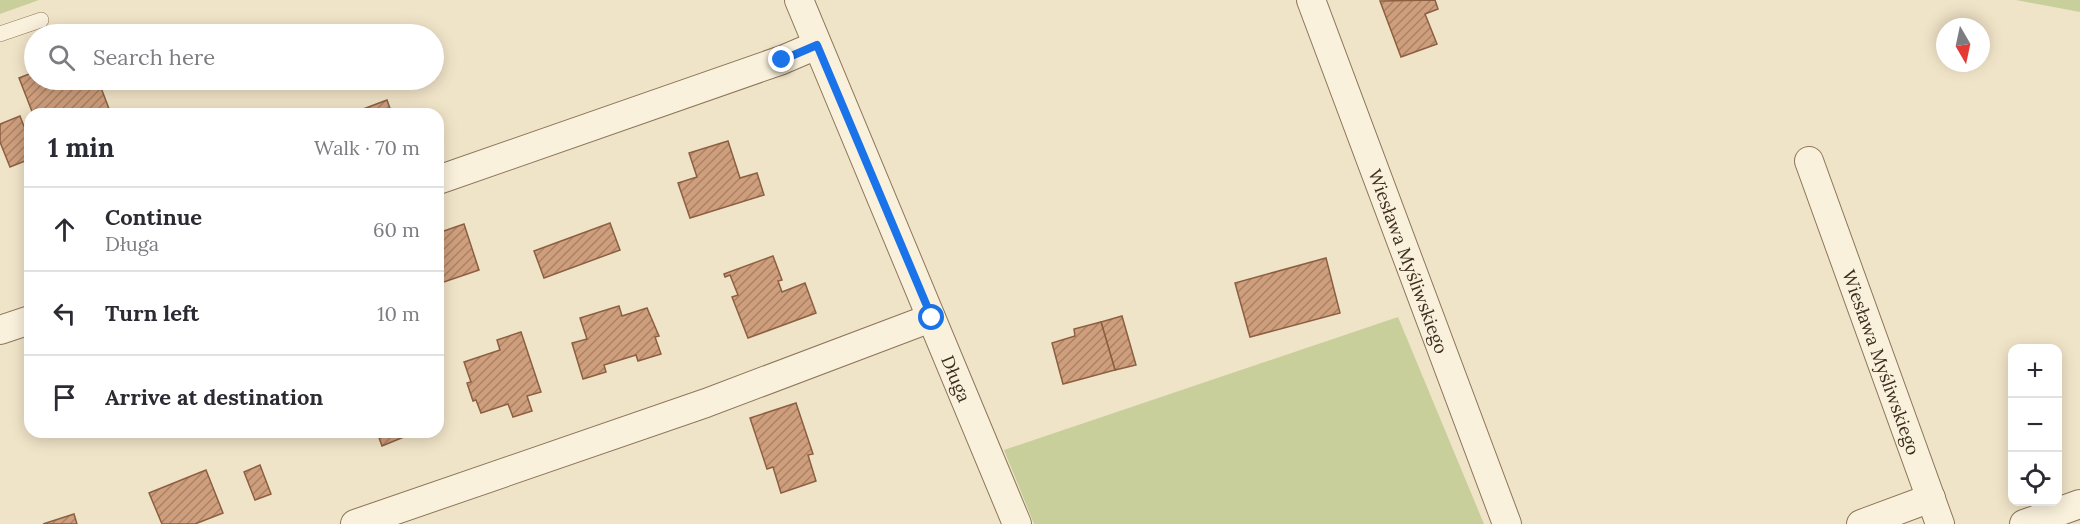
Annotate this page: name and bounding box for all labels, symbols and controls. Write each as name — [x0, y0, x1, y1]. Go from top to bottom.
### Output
north arrow — [1936, 18, 1990, 72]
search box — [24, 24, 444, 90]
icon: search — [45, 41, 78, 74]
text: Search here — [93, 43, 215, 71]
route end — [768, 46, 794, 72]
text: 1 min — [48, 131, 114, 164]
text: Walk · 70 m — [314, 135, 420, 160]
street label: Wiesława Myśliwskiego — [1364, 166, 1454, 357]
text: Continue — [105, 203, 202, 231]
icon: ahead — [48, 213, 81, 246]
text: 60 m — [373, 217, 420, 242]
text: Długa — [105, 231, 159, 256]
street label: Wiesława Myśliwskiego — [1838, 267, 1926, 458]
icon: left — [48, 297, 81, 330]
text: Turn left — [105, 299, 199, 327]
text: 10 m — [377, 301, 420, 326]
route start — [918, 304, 944, 330]
map controls — [2008, 344, 2062, 506]
button: + — [2008, 344, 2062, 398]
street label: Długa — [937, 352, 976, 405]
icon: arrive — [48, 381, 81, 414]
text: Arrive at destination — [105, 383, 323, 411]
button: − — [2008, 398, 2062, 452]
button: locate — [2008, 452, 2062, 506]

